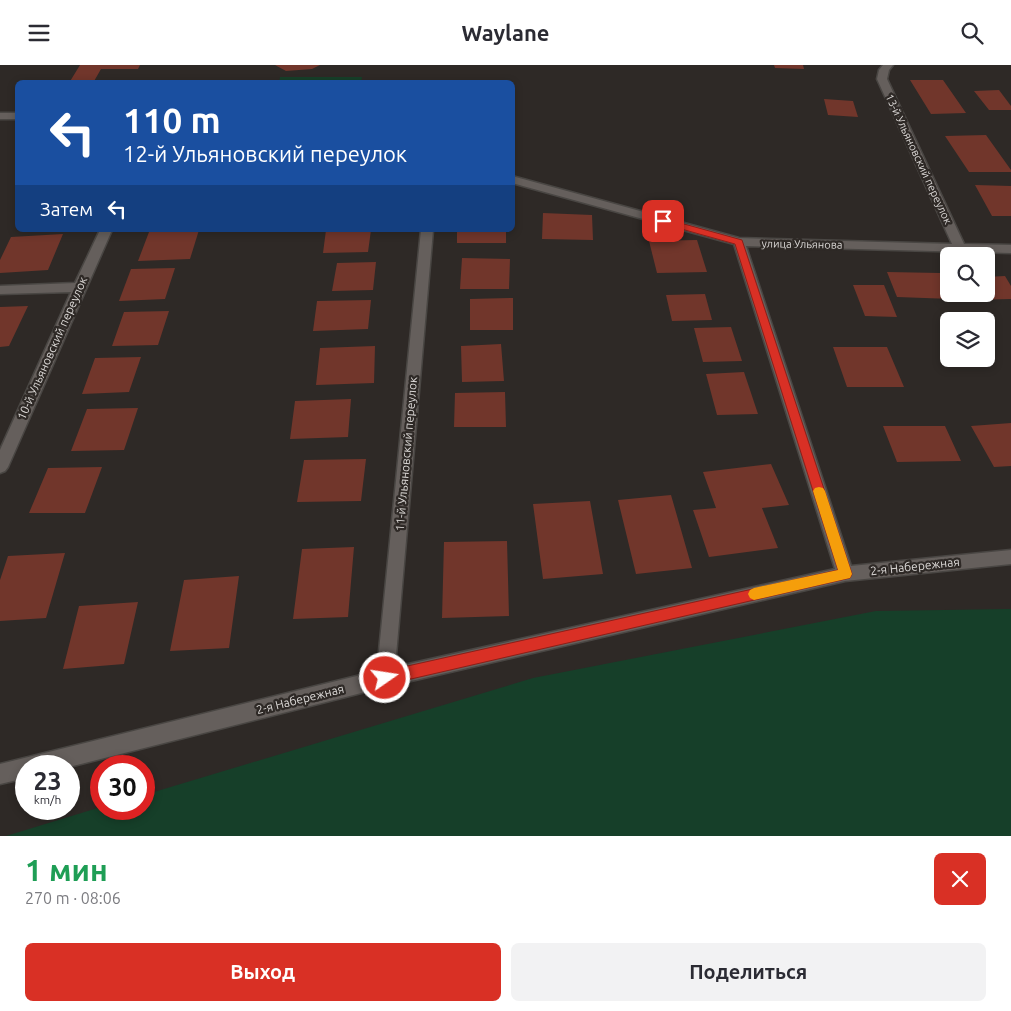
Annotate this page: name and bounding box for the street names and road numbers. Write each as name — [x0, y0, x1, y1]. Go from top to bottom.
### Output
street label: 13-й Ульяновский переулок — [884, 92, 955, 226]
street label: улица Ульянова — [761, 237, 843, 251]
street label: 10-й Ульяновский переулок — [15, 275, 89, 421]
street label: 11-й Ульяновский переулок — [393, 376, 419, 532]
street label: 2-я Набережная — [870, 555, 960, 577]
street label: 2-я Набережная — [255, 682, 345, 716]

